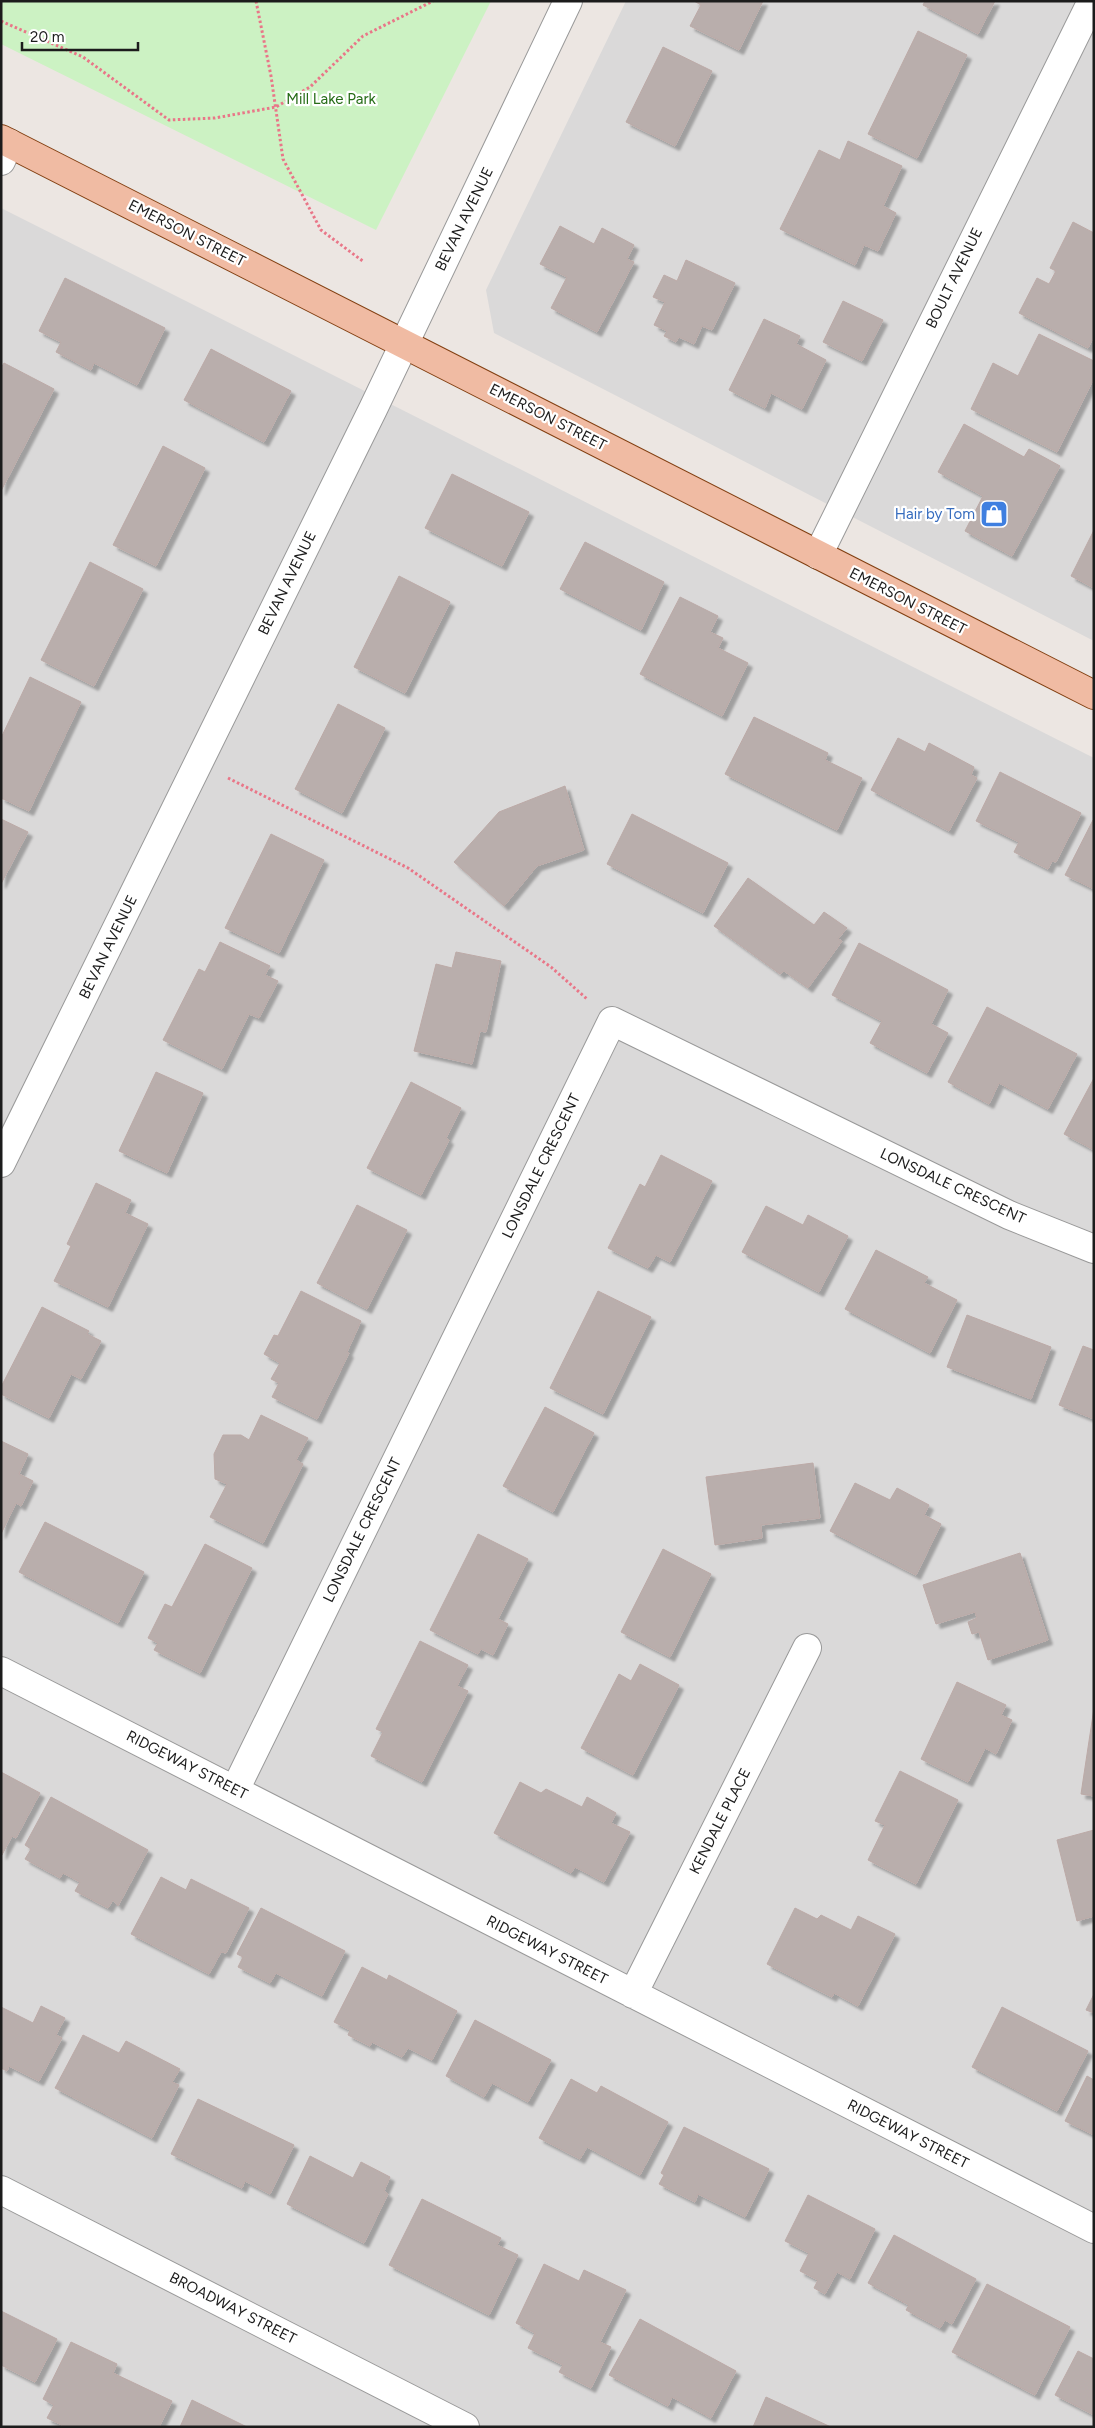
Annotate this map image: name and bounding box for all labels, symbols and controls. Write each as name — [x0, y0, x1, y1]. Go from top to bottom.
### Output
scale bar — [22, 20, 139, 52]
text: 20 m — [30, 28, 64, 46]
park label: Mill Lake Park — [286, 90, 376, 108]
street label: BEVAN AVENUE — [431, 164, 497, 274]
street label: EMERSON STREET — [125, 196, 249, 271]
street label: BOULT AVENUE — [922, 225, 986, 331]
street label: EMERSON STREET — [486, 380, 610, 455]
shop icon: Hair by Tom — [979, 499, 1009, 529]
place label: Hair by Tom — [895, 505, 975, 523]
street label: BEVAN AVENUE — [254, 528, 320, 638]
street label: EMERSON STREET — [846, 564, 970, 639]
street label: BEVAN AVENUE — [75, 892, 141, 1002]
street label: LONSDALE CRESCENT — [498, 1090, 584, 1241]
street label: LONSDALE CRESCENT — [877, 1144, 1029, 1228]
street label: LONSDALE CRESCENT — [319, 1454, 405, 1605]
street label: RIDGEWAY STREET — [123, 1727, 251, 1804]
street label: KENDALE PLACE — [686, 1765, 754, 1877]
street label: RIDGEWAY STREET — [483, 1912, 611, 1989]
street label: RIDGEWAY STREET — [844, 2096, 972, 2173]
street label: BROADWAY STREET — [166, 2268, 300, 2348]

